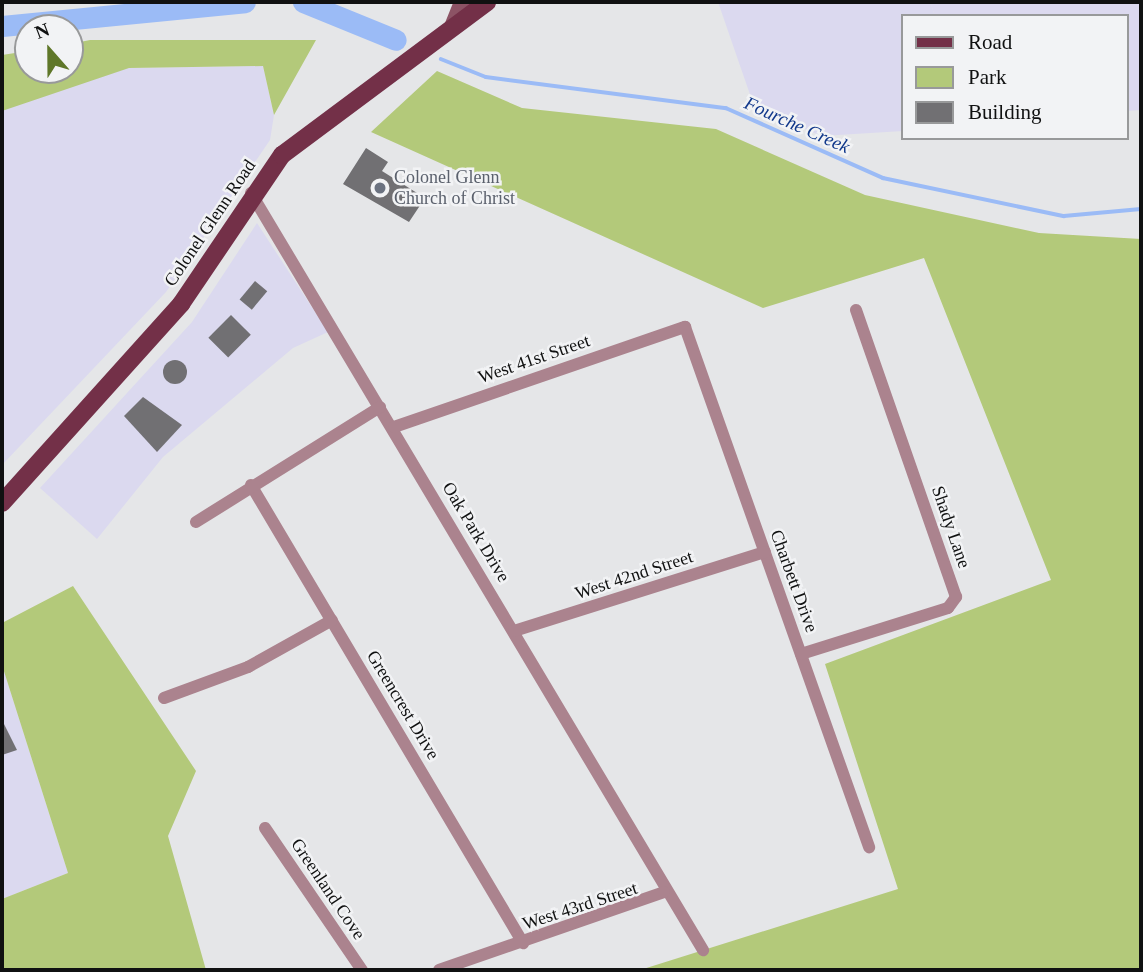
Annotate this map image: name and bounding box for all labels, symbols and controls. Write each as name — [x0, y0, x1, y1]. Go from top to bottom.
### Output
north arrow — [14, 14, 84, 84]
legend — [902, 14, 1129, 140]
text: N — [32, 19, 52, 43]
text: Road — [968, 30, 1012, 54]
text: Park — [968, 65, 1007, 89]
water label: Fourche Creek — [741, 92, 853, 158]
text: Building — [968, 100, 1042, 124]
street label: Colonel Glenn Road — [160, 156, 260, 290]
place label: Colonel Glenn Church of Christ — [394, 167, 515, 210]
marker: Colonel Glenn Church of Christ — [372, 180, 388, 196]
street label: West 41st Street — [475, 330, 593, 388]
street label: Oak Park Drive — [438, 478, 514, 586]
street label: Shady Lane — [927, 483, 975, 571]
street label: Charbett Drive — [765, 527, 823, 635]
street label: West 42nd Street — [572, 546, 696, 604]
street label: Greencrest Drive — [362, 647, 444, 763]
street label: Greenland Cove — [286, 834, 370, 944]
street label: West 43rd Street — [520, 877, 640, 935]

